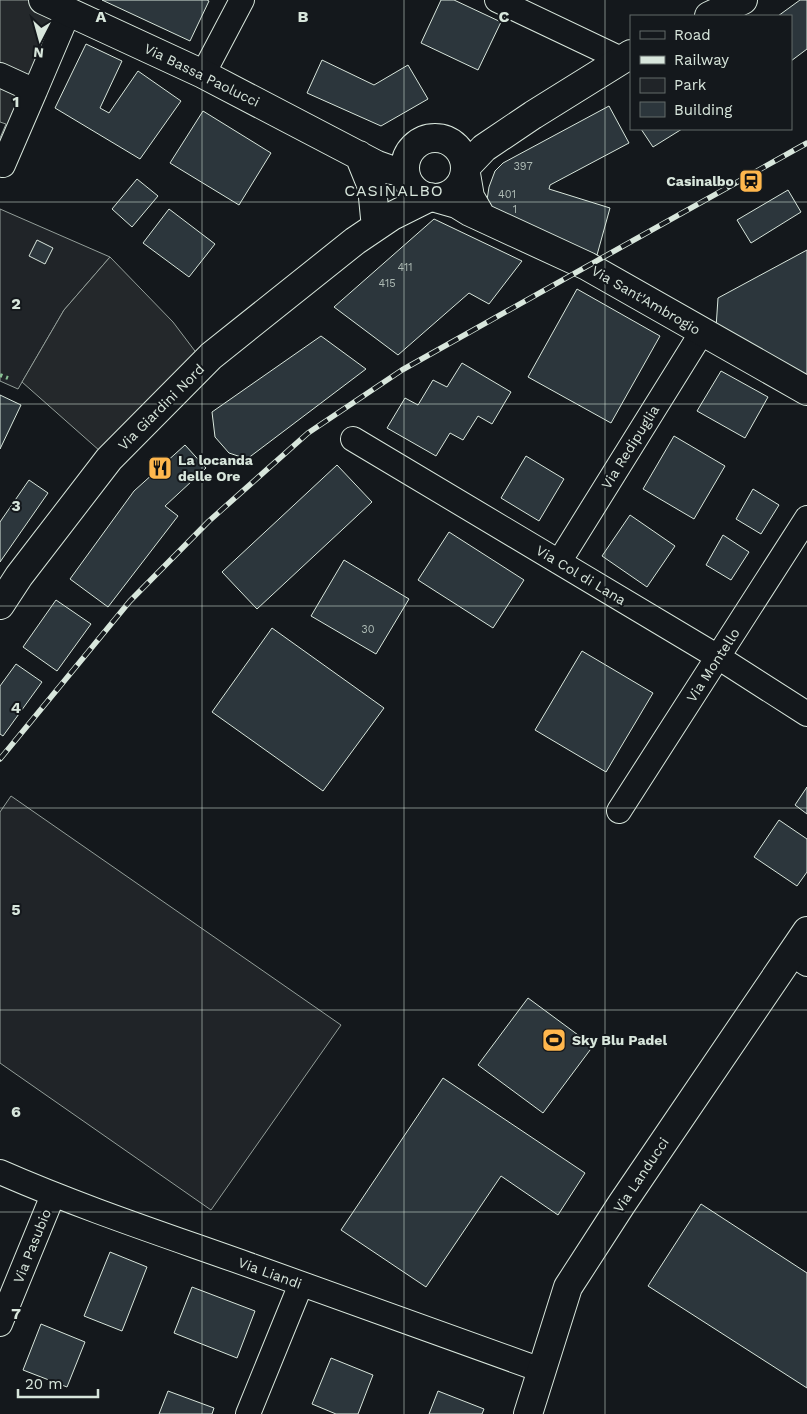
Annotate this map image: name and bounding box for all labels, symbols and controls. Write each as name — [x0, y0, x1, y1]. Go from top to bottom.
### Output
text: A — [96, 7, 107, 26]
text: B — [298, 7, 309, 26]
text: C — [499, 7, 510, 26]
north arrow — [15, 15, 65, 65]
legend — [630, 15, 792, 130]
text: Road — [674, 26, 711, 44]
street label: Via Bassa Paolucci — [142, 40, 262, 110]
text: N — [33, 44, 45, 61]
text: Railway — [674, 51, 729, 69]
text: Park — [674, 76, 707, 94]
text: 1 — [13, 92, 19, 111]
text: Building — [674, 101, 732, 119]
house number: 397 — [513, 160, 533, 173]
station icon: Casinalbo — [738, 168, 764, 194]
place label: Casinalbo — [666, 173, 734, 189]
district label: CASINALBO — [344, 181, 444, 200]
house number: 401 — [498, 188, 516, 201]
house number: 1 — [513, 203, 517, 216]
house number: 411 — [397, 261, 413, 274]
street label: Via Sant'Ambrogio — [589, 262, 703, 338]
house number: 415 — [378, 277, 396, 290]
text: 2 — [11, 294, 21, 313]
street label: Via Giardini Nord — [115, 361, 207, 453]
street label: Via Redipuglia — [598, 402, 662, 492]
place label: La locanda delle Ore — [178, 452, 254, 484]
restaurant icon: La locanda delle Ore — [147, 455, 173, 481]
text: 3 — [11, 496, 21, 515]
street label: Via Col di Lana — [533, 542, 629, 608]
house number: 30 — [361, 623, 375, 636]
street label: Via Montello — [683, 625, 743, 705]
text: 4 — [11, 698, 21, 717]
text: 5 — [11, 900, 21, 919]
sports icon: Sky Blu Padel — [541, 1027, 567, 1053]
place label: Sky Blu Padel — [572, 1032, 667, 1048]
text: 6 — [11, 1102, 21, 1121]
street label: Via Landucci — [610, 1134, 672, 1216]
street label: Via Pasubio — [10, 1207, 54, 1285]
street label: Via Liandi — [236, 1254, 304, 1292]
text: 7 — [11, 1304, 21, 1323]
scale bar — [18, 1366, 98, 1398]
text: 20 m — [25, 1375, 63, 1393]

